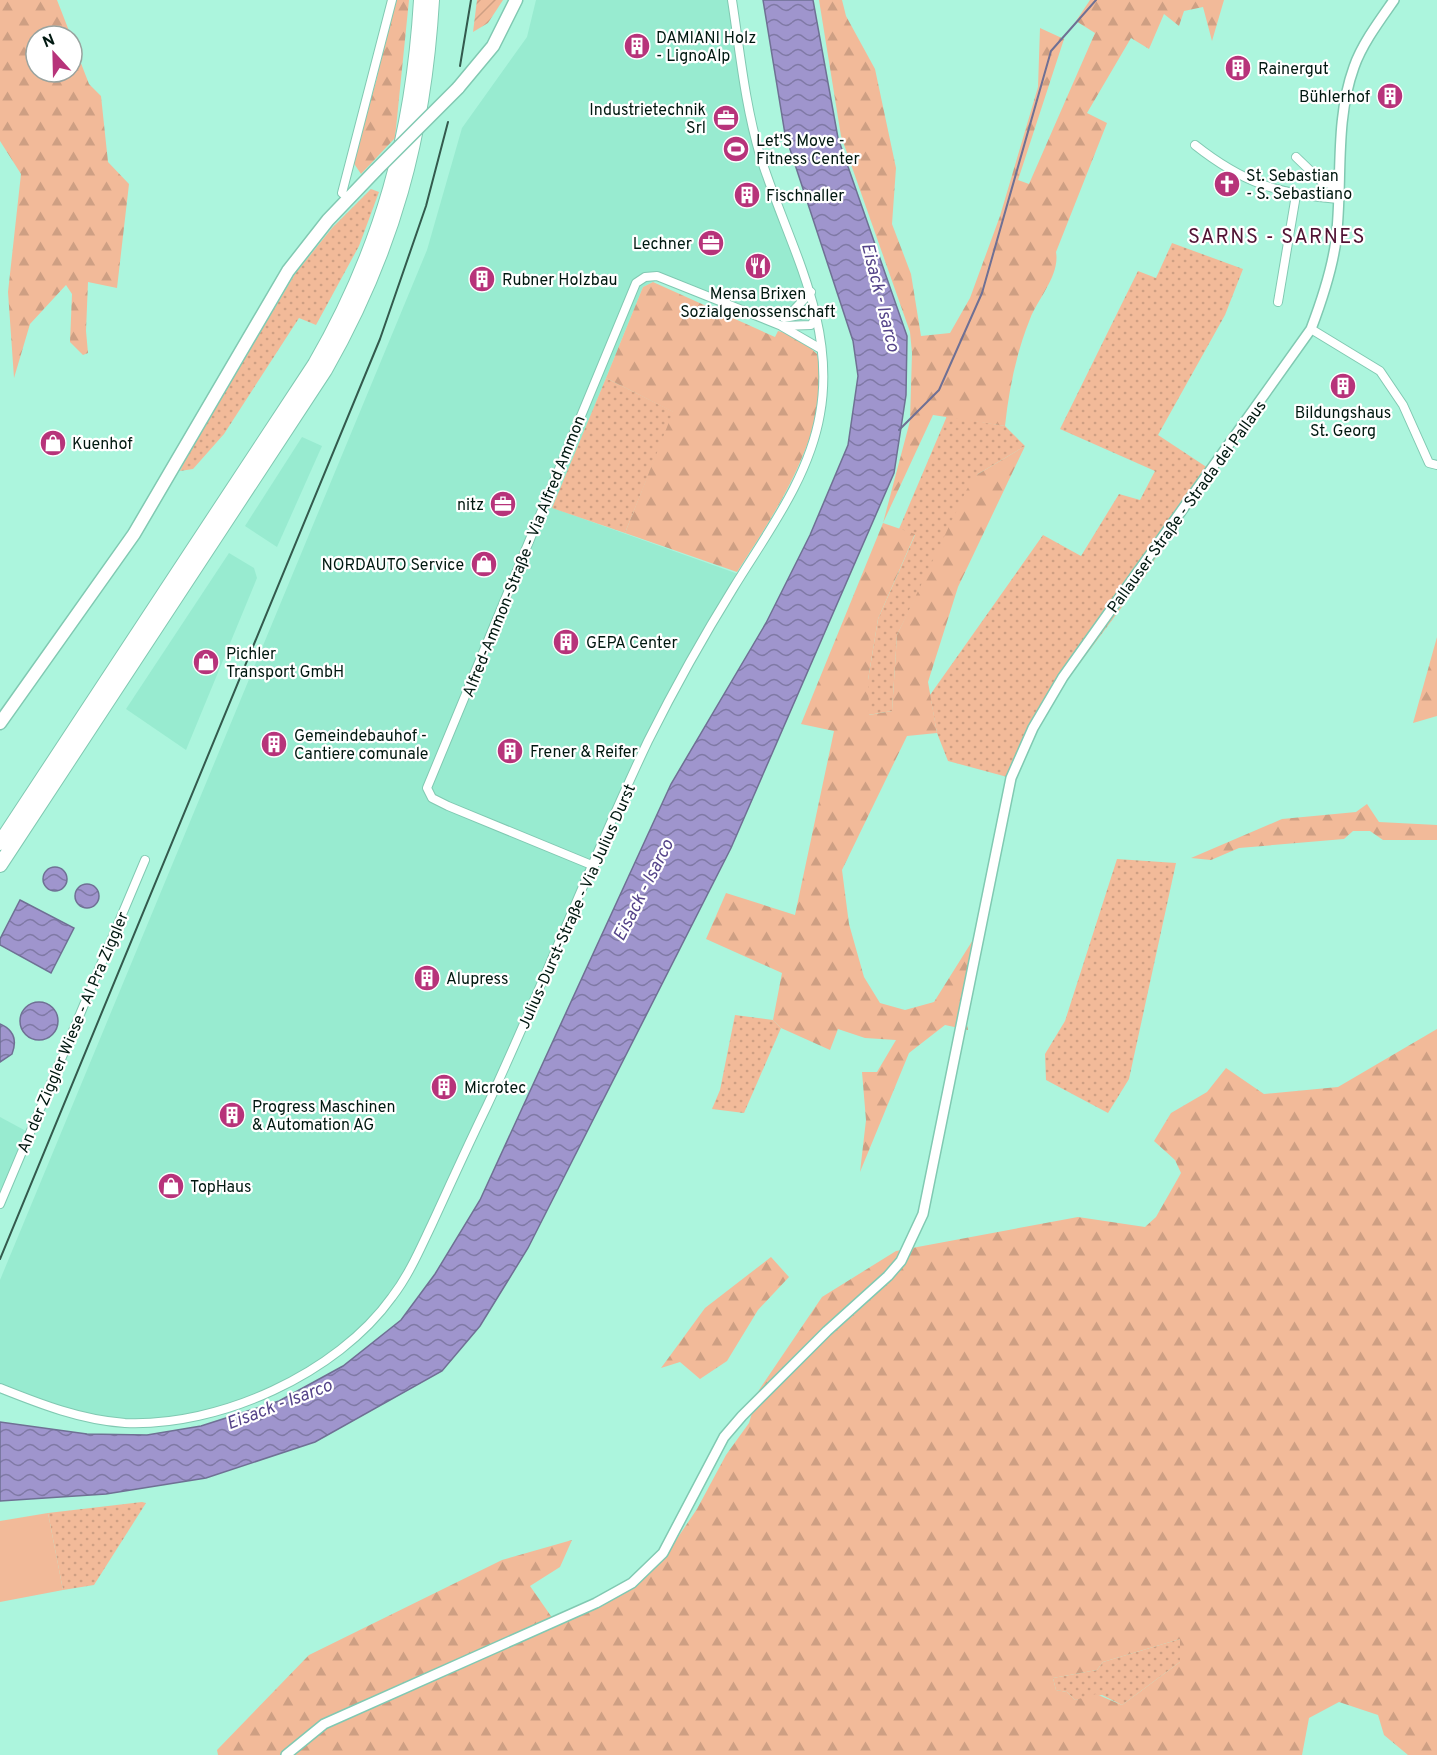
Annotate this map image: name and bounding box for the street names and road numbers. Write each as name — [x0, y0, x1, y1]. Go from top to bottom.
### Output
street label: Pallauser Straße - Strada dei Pallaus — [1104, 397, 1272, 617]
street label: Alfred-Ammon-Straße - Via Alfred Ammon — [459, 413, 591, 701]
street label: Julius-Durst-Straße - Via Julius Durst — [515, 781, 641, 1032]
street label: An der Ziggler Wiese - Al Pra Ziggler — [14, 909, 134, 1156]

